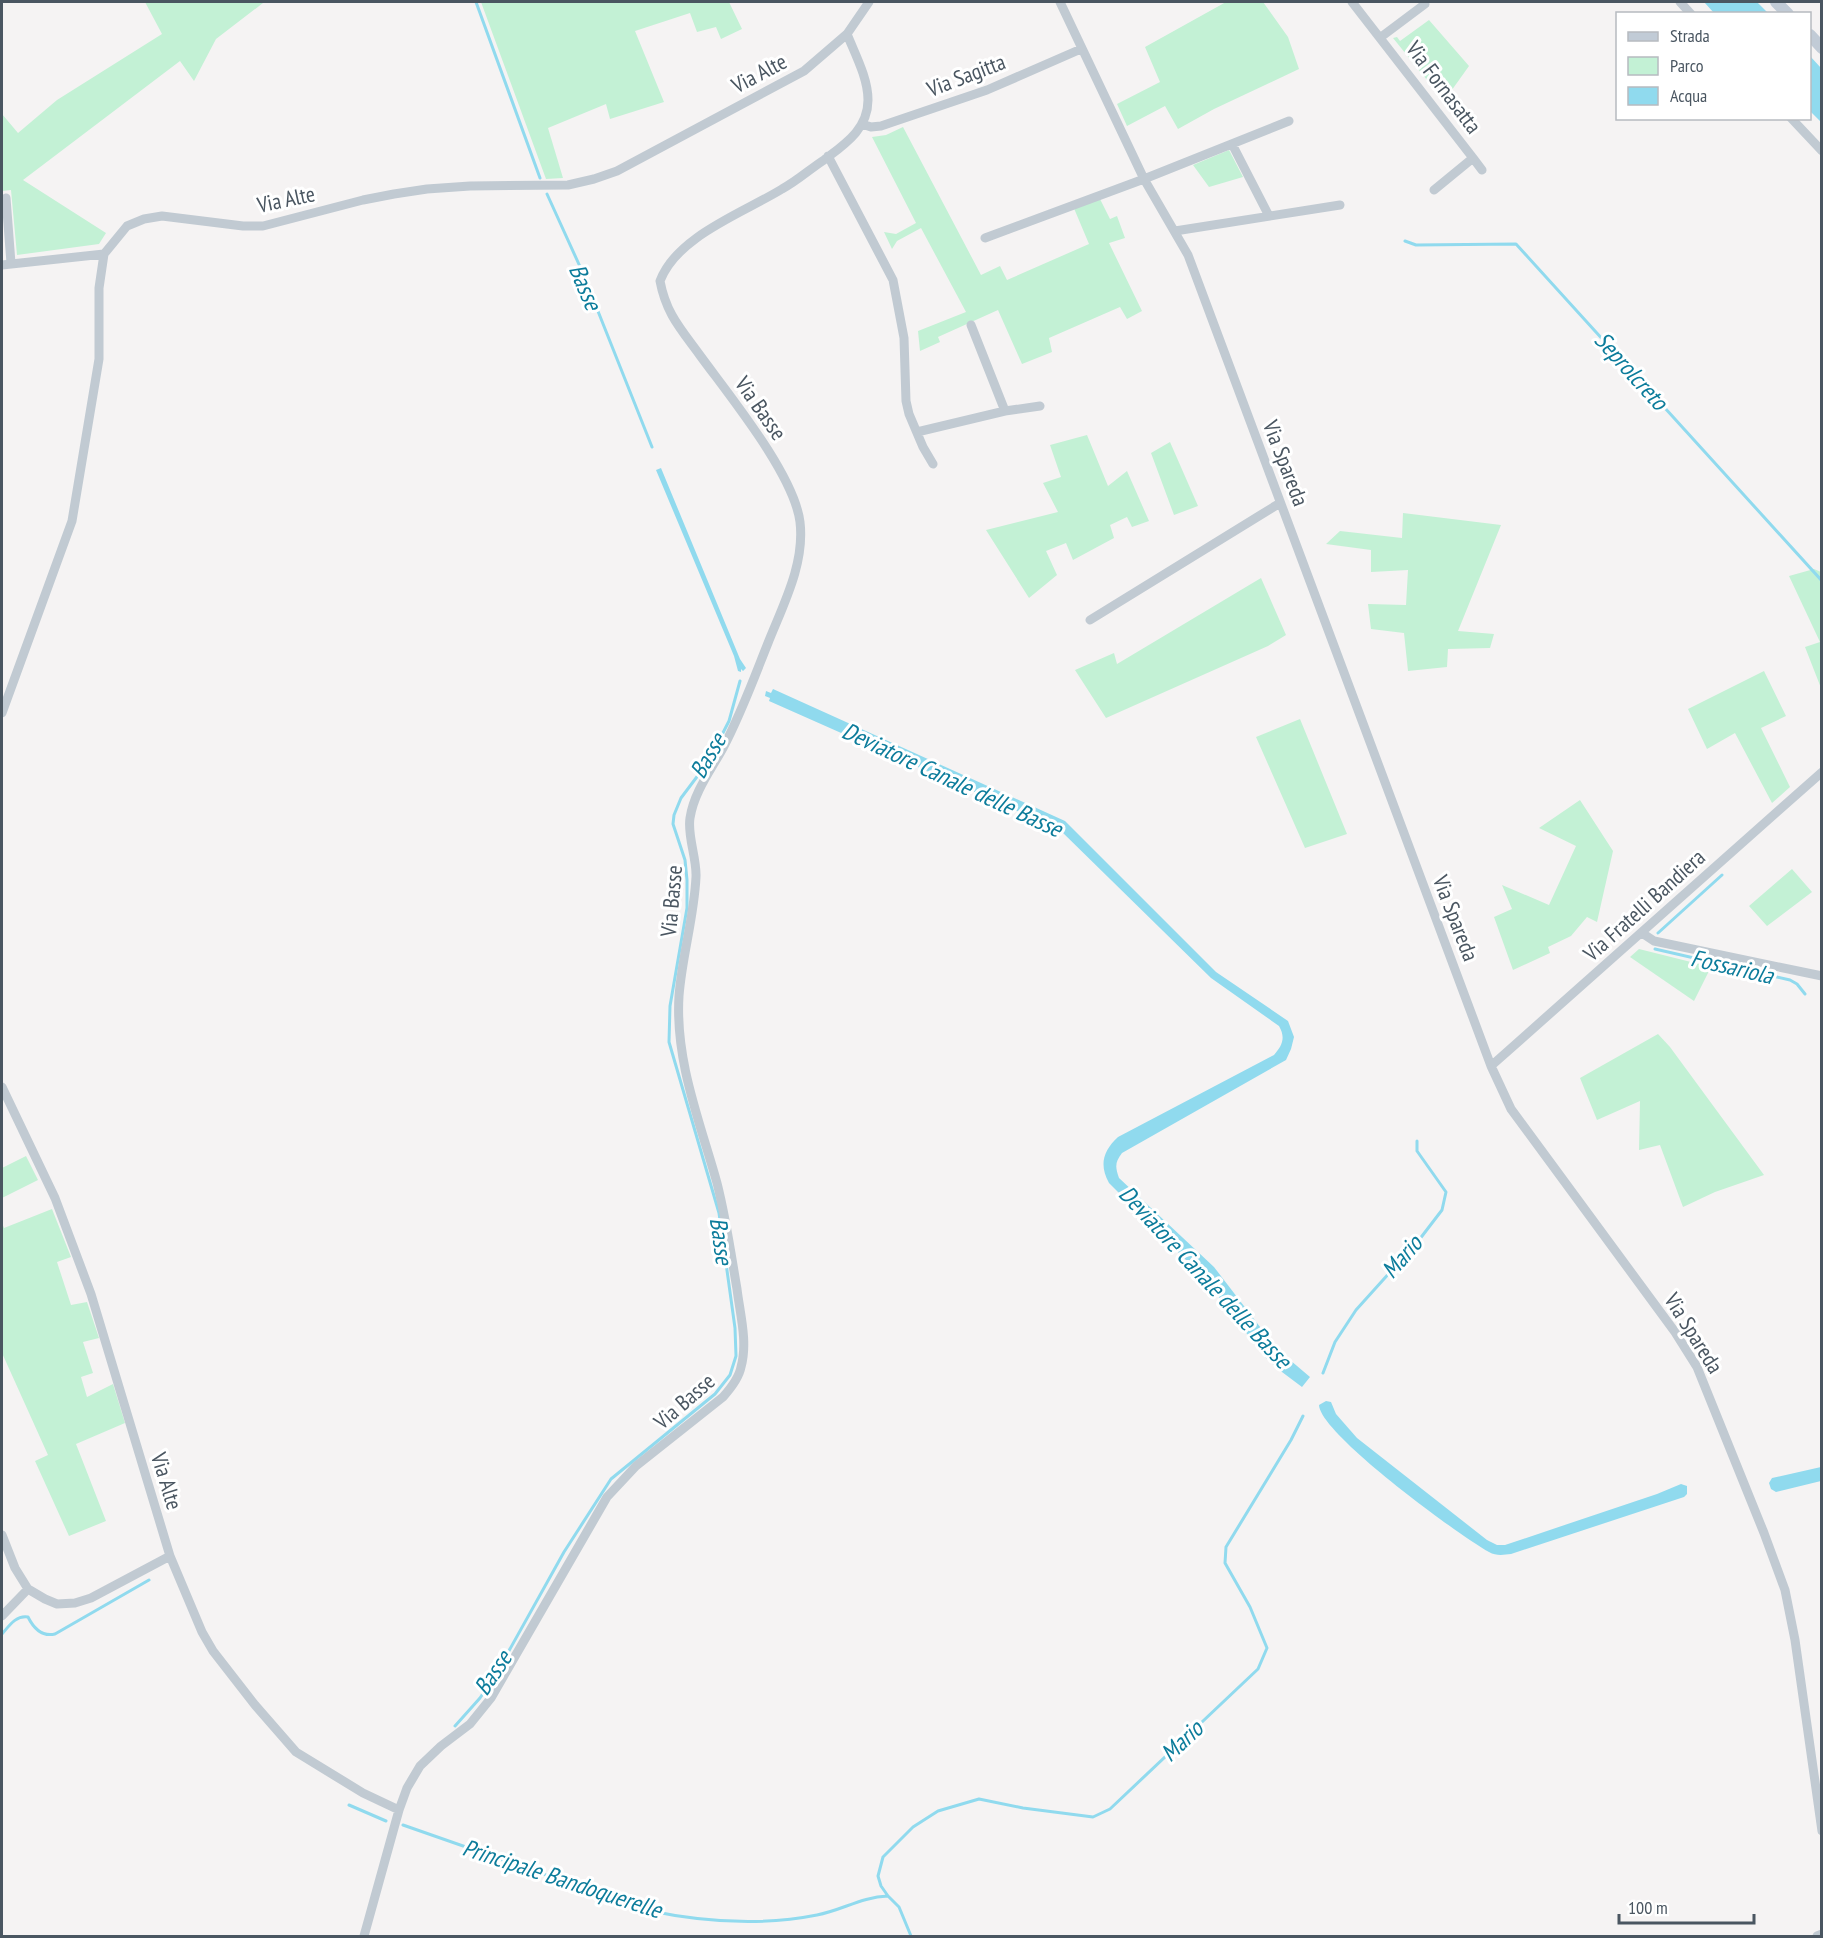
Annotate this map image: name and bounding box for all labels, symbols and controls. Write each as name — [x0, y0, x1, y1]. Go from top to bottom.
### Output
legend — [1616, 12, 1811, 120]
text: Strada — [1670, 24, 1710, 47]
street label: Via Fornasatta — [1400, 34, 1488, 139]
street label: Via Alte — [726, 47, 791, 100]
street label: Via Sagitta — [922, 47, 1009, 103]
text: Parco — [1670, 54, 1704, 77]
text: Acqua — [1670, 84, 1707, 107]
street label: Via Alte — [254, 179, 317, 219]
water label: Basse — [562, 259, 610, 316]
water label: Seprolcreto — [1588, 325, 1676, 418]
street label: Via Basse — [728, 370, 793, 445]
street label: Via Spareda — [1257, 415, 1315, 510]
water label: Deviatore Canale delle Basse — [837, 715, 1069, 845]
water label: Basse — [682, 726, 734, 784]
street label: Via Fratelli Bandiera — [1577, 843, 1711, 968]
street label: Via Basse — [654, 864, 688, 939]
street label: Via Spareda — [1427, 870, 1485, 965]
water label: Fossariola — [1688, 942, 1778, 991]
water label: Deviatore Canale delle Basse — [1112, 1179, 1300, 1376]
water label: Basse — [703, 1215, 740, 1268]
water label: Mario — [1374, 1228, 1430, 1285]
street label: Via Spareda — [1658, 1287, 1730, 1378]
street label: Via Basse — [647, 1367, 720, 1436]
street label: Via Alte — [145, 1448, 189, 1513]
water label: Basse — [467, 1643, 520, 1701]
water label: Mario — [1154, 1712, 1211, 1768]
water label: Principale Bandoquerelle — [459, 1832, 668, 1926]
scale bar — [1619, 1887, 1754, 1925]
text: 100 m — [1628, 1896, 1668, 1919]

